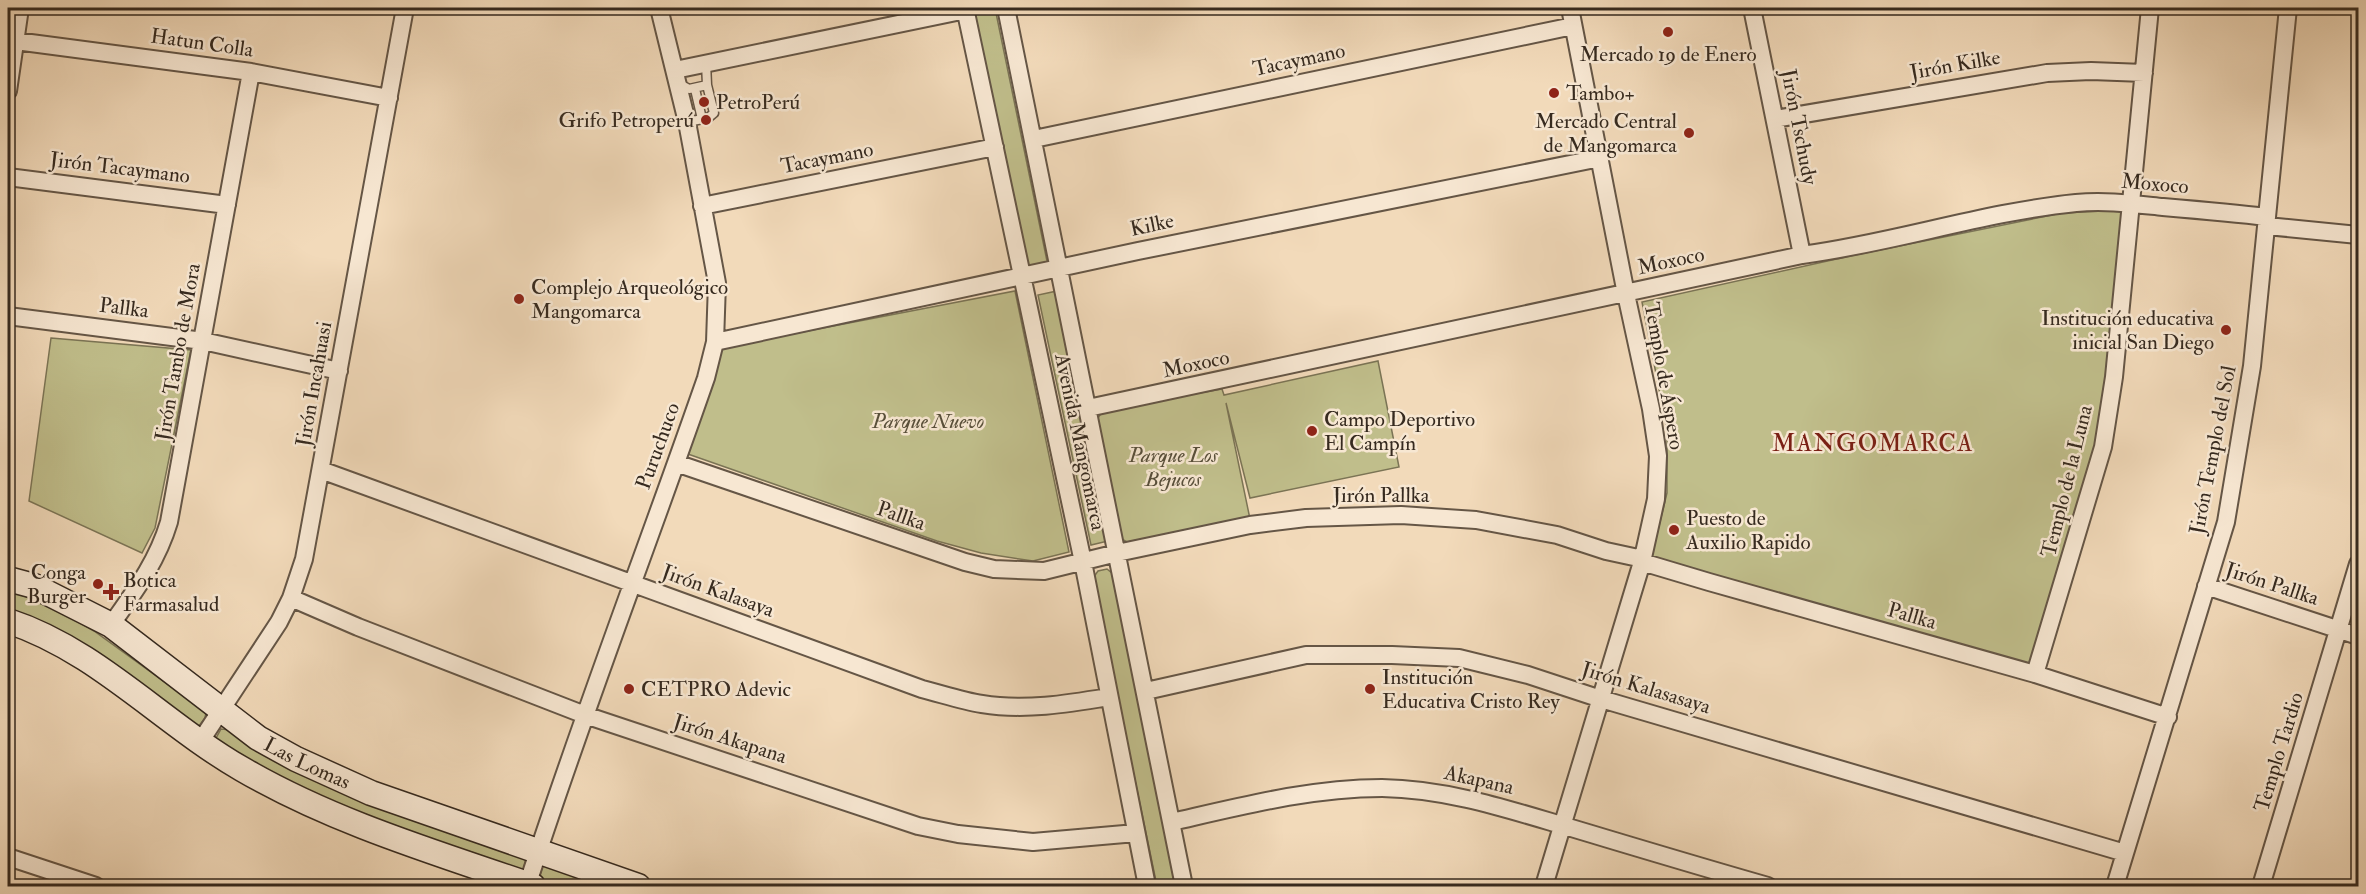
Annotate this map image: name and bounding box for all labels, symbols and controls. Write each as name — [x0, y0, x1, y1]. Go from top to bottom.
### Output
street label: Hatun Colla — [149, 22, 256, 64]
marker: Mercado 19 de Enero — [1661, 25, 1675, 39]
street label: Tacaymano — [1250, 37, 1348, 83]
place label: Mercado 19 de Enero — [1579, 41, 1757, 68]
street label: Jirón Kilke — [1907, 44, 2002, 86]
street label: Jirón Tschudy — [1774, 66, 1824, 188]
place label: Tambo+ — [1566, 80, 1635, 107]
marker: Tambo+ — [1547, 86, 1561, 100]
place label: PetroPerú — [716, 89, 800, 116]
marker: PetroPerú — [697, 95, 711, 109]
place label: Grifo Petroperú — [558, 107, 694, 134]
place label: Mercado Central de Mangomarca — [1535, 108, 1678, 159]
marker: Grifo Petroperú — [699, 113, 713, 127]
marker: Mercado Central de Mangomarca — [1682, 126, 1696, 140]
street label: Tacaymano — [778, 136, 876, 180]
street label: Jirón Tacaymano — [47, 146, 192, 190]
street label: Moxoco — [2120, 168, 2190, 200]
street label: Kilke — [1128, 207, 1177, 243]
street label: Moxoco — [1635, 241, 1707, 281]
street label: Jirón Tambo de Mora — [149, 261, 207, 444]
place label: Complejo Arqueológico Mangomarca — [531, 274, 728, 325]
street label: Pallka — [98, 292, 151, 324]
marker: Complejo Arqueológico Mangomarca — [512, 292, 526, 306]
street label: Templo de Áspero — [1638, 300, 1690, 452]
place label: Institución educativa inicial San Diego — [2041, 305, 2214, 356]
street label: Jirón Incahuasi — [290, 319, 338, 450]
marker: Institución educativa inicial San Diego — [2219, 323, 2233, 337]
street label: Moxoco — [1160, 344, 1232, 384]
street label: Avenida Mangomarca — [1048, 350, 1112, 533]
street label: Jirón Templo del Sol — [2183, 363, 2243, 538]
street label: Puruchuco — [630, 399, 686, 493]
street label: Templo de la Luna — [2035, 402, 2099, 560]
place label: Campo Deportivo El Campín — [1324, 406, 1475, 457]
park label: Parque Nuevo — [871, 408, 984, 435]
marker: Campo Deportivo El Campín — [1305, 424, 1319, 438]
district label: MANGOMARCA — [1772, 428, 1974, 459]
park label: Parque Los Bejucos — [1128, 442, 1219, 493]
street label: Jirón Pallka — [1332, 482, 1430, 509]
street label: Pallka — [873, 495, 929, 537]
place label: Puesto de Auxilio Rapido — [1685, 505, 1811, 556]
marker: Puesto de Auxilio Rapido — [1667, 523, 1681, 537]
street label: Jirón Pallka — [2221, 556, 2323, 612]
street label: Jirón Kalasaya — [657, 558, 778, 624]
place label: Conga Burger — [27, 559, 86, 610]
place label: Botica Farmasalud — [123, 567, 220, 618]
marker: Conga Burger — [91, 577, 105, 591]
marker: Botica Farmasalud — [104, 585, 118, 599]
street label: Pallka — [1884, 596, 1940, 636]
street label: Jirón Kalasasaya — [1577, 655, 1714, 721]
place label: Institución Educativa Cristo Rey — [1382, 664, 1560, 715]
place label: CETPRO Adevic — [641, 676, 791, 703]
marker: CETPRO Adevic — [622, 682, 636, 696]
marker: Institución Educativa Cristo Rey — [1363, 682, 1377, 696]
street label: Templo Tardio — [2248, 689, 2310, 815]
street label: Jirón Akapana — [669, 708, 790, 770]
street label: Las Lomas — [259, 730, 355, 795]
street label: Akapana — [1441, 759, 1517, 801]

